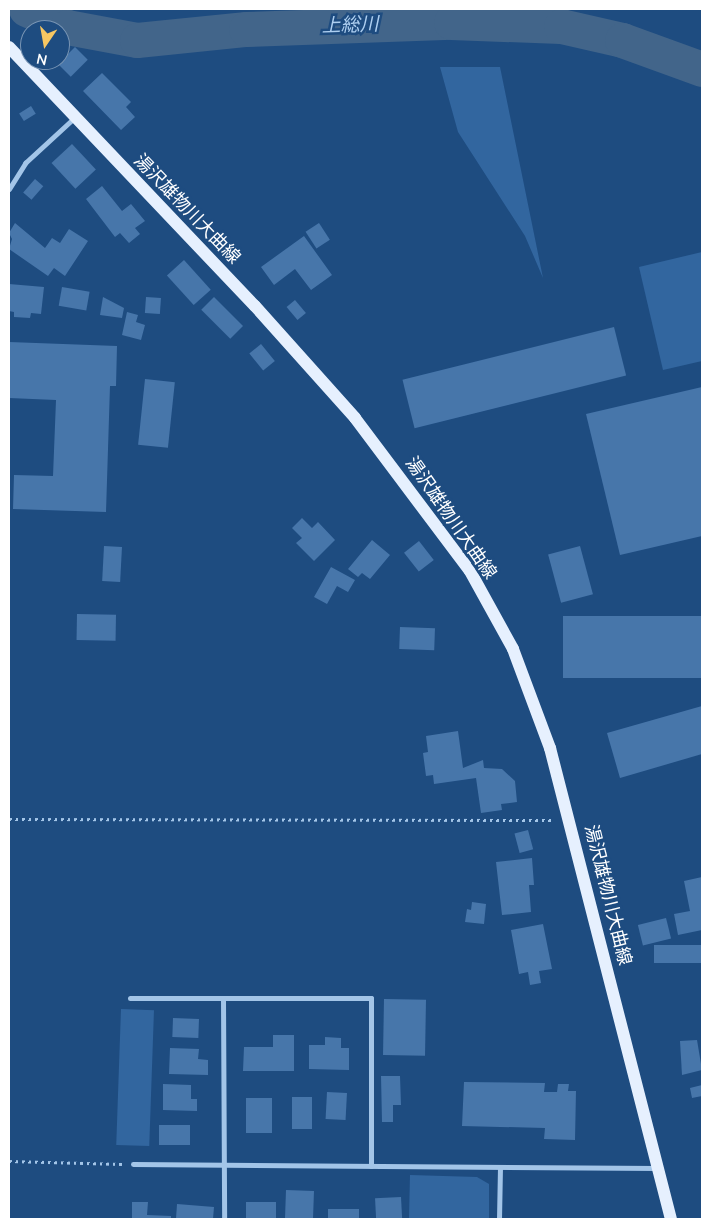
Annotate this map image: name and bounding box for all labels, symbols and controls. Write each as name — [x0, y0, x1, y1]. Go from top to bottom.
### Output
water label: 上総川 — [321, 14, 379, 38]
north arrow — [20, 20, 70, 70]
text: N — [35, 49, 49, 70]
street label: 湯沢雄物川大曲線 — [129, 150, 245, 268]
street label: 湯沢雄物川大曲線 — [401, 453, 501, 583]
street label: 湯沢雄物川大曲線 — [580, 823, 636, 967]

